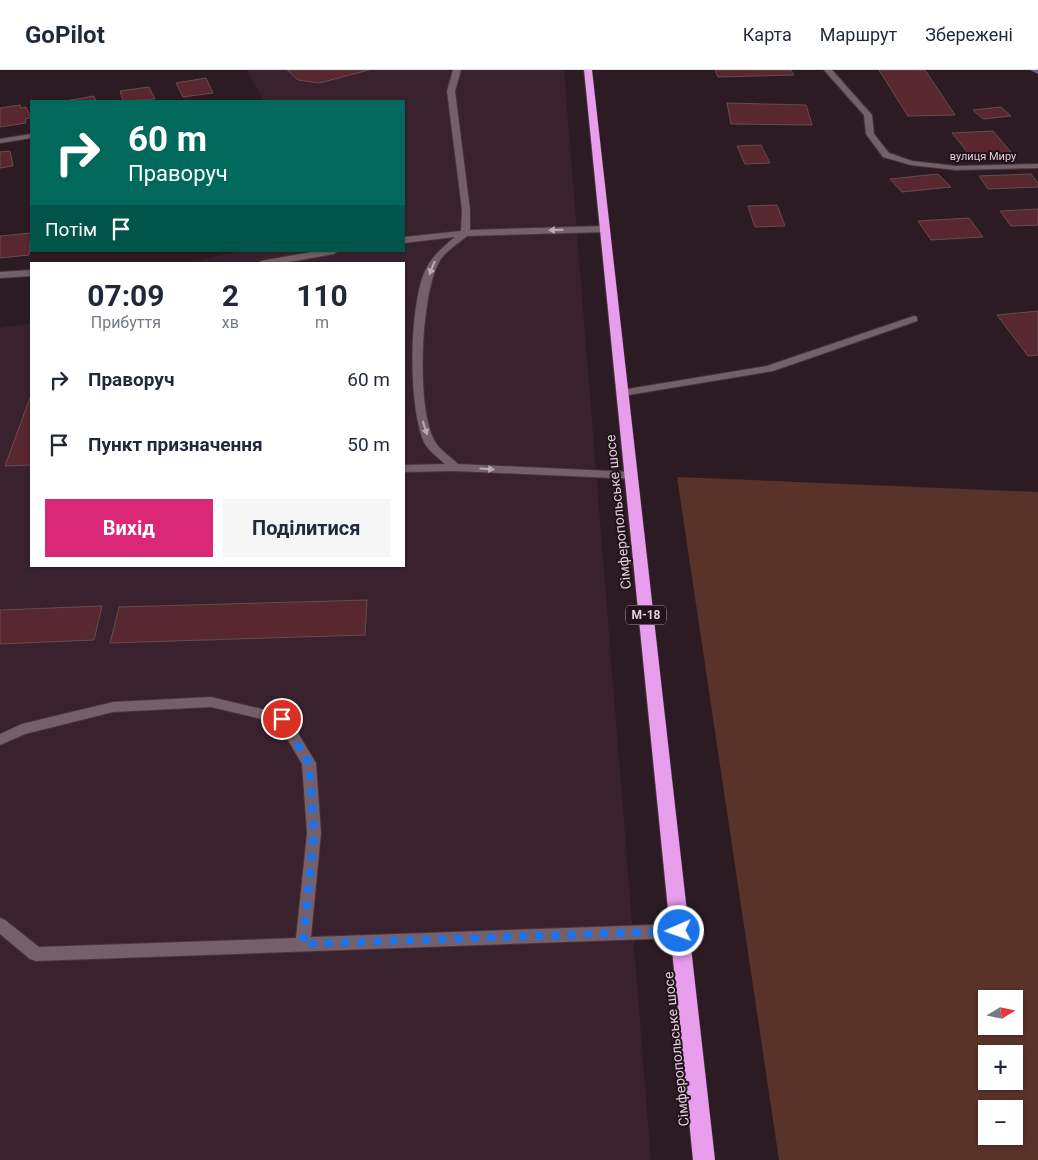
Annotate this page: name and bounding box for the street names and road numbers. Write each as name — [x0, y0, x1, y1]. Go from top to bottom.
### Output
street label: вулиця Миру — [950, 150, 1017, 163]
street label: Сімферопольське шосе — [602, 434, 634, 590]
road number: М-18 — [626, 606, 666, 624]
street label: Сімферопольське шосе — [660, 971, 692, 1127]

